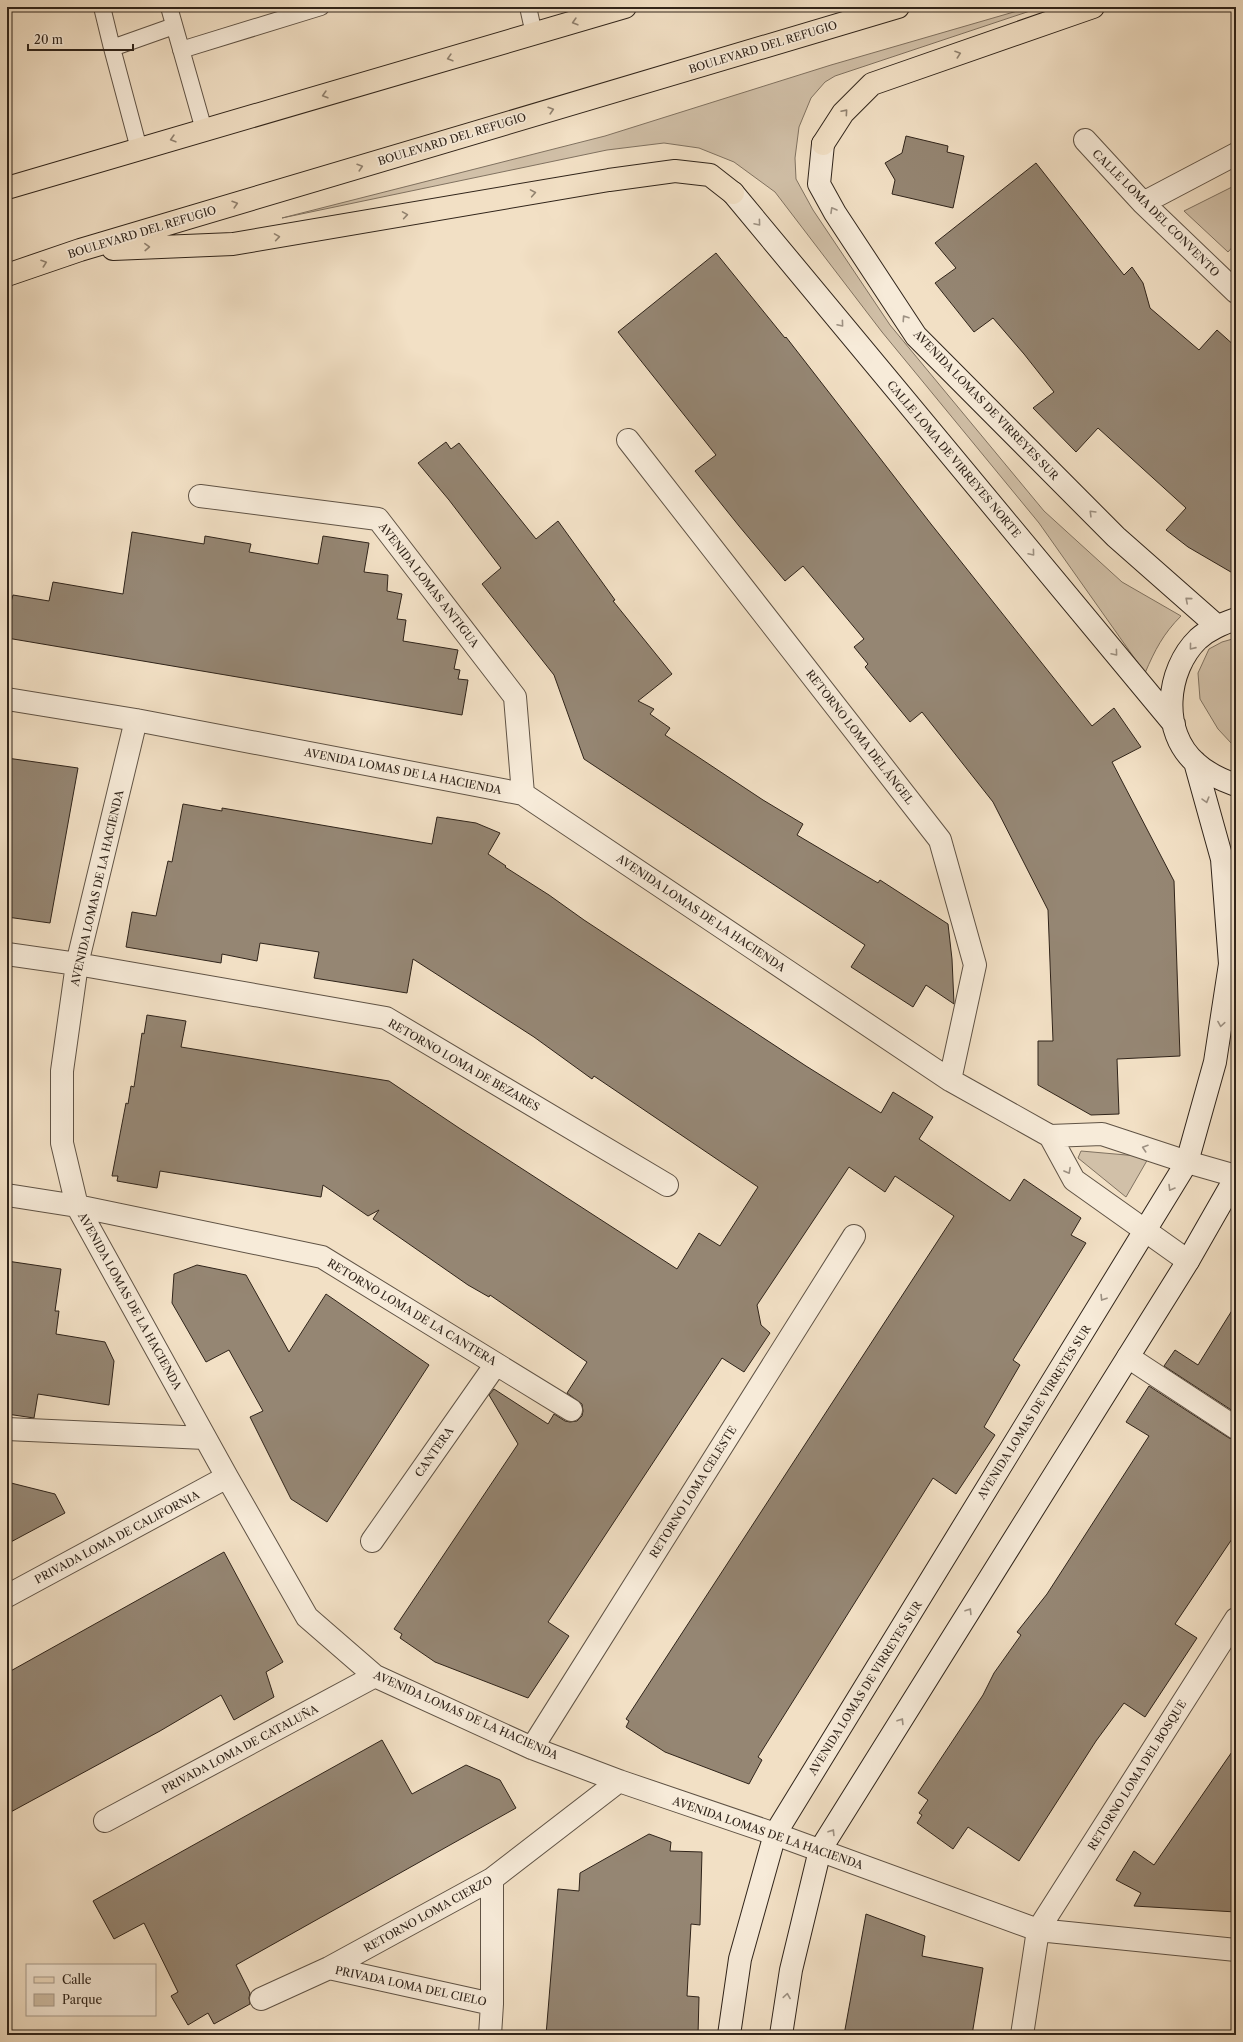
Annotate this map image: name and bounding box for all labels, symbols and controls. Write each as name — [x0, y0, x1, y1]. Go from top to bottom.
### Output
one-way arrow — [571, 17, 578, 26]
street label: BOULEVARD DEL REFUGIO — [687, 18, 839, 76]
scale bar — [28, 26, 133, 52]
text: 20 m — [34, 32, 63, 47]
one-way arrow — [954, 50, 961, 59]
one-way arrow — [446, 53, 453, 62]
one-way arrow — [322, 90, 329, 99]
one-way arrow — [548, 106, 555, 115]
one-way arrow — [840, 109, 847, 116]
street label: BOULEVARD DEL REFUGIO — [376, 110, 528, 168]
one-way arrow — [170, 134, 177, 143]
street label: CALLE LOMA DEL CONVENTO — [1089, 146, 1223, 280]
one-way arrow — [356, 163, 363, 172]
one-way arrow — [530, 189, 536, 198]
one-way arrow — [231, 200, 238, 209]
street label: BOULEVARD DEL REFUGIO — [66, 203, 218, 261]
one-way arrow — [831, 207, 838, 214]
one-way arrow — [402, 212, 408, 220]
one-way arrow — [754, 219, 761, 226]
one-way arrow — [273, 233, 280, 242]
one-way arrow — [144, 243, 150, 252]
one-way arrow — [40, 259, 47, 267]
one-way arrow — [902, 316, 909, 323]
one-way arrow — [837, 319, 844, 326]
street label: AVENIDA LOMAS DE VIRREYES SUR — [910, 326, 1062, 484]
street label: CALLE LOMA DE VIRREYES NORTE — [884, 378, 1024, 541]
one-way arrow — [1089, 510, 1096, 518]
street label: AVENIDA LOMAS ANTIGUA — [375, 519, 483, 651]
one-way arrow — [1027, 548, 1034, 555]
one-way arrow — [1185, 598, 1192, 605]
one-way arrow — [1190, 642, 1197, 649]
one-way arrow — [1110, 648, 1117, 655]
street label: RETORNO LOMA DEL ÁNGEL — [803, 667, 917, 808]
street label: AVENIDA LOMAS DE LA HACIENDA — [302, 745, 504, 797]
street label: AVENIDA LOMAS DE LA HACIENDA — [67, 788, 127, 988]
one-way arrow — [1201, 797, 1209, 803]
street label: AVENIDA LOMAS DE LA HACIENDA — [613, 851, 789, 975]
street label: RETORNO LOMA DE BEZARES — [386, 1016, 542, 1114]
one-way arrow — [1217, 1021, 1226, 1027]
one-way arrow — [1142, 1144, 1149, 1153]
one-way arrow — [1064, 1166, 1071, 1174]
one-way arrow — [1169, 1184, 1176, 1191]
street label: AVENIDA LOMAS DE LA HACIENDA — [75, 1209, 185, 1393]
street label: RETORNO LOMA DE LA CANTERA — [325, 1256, 500, 1369]
one-way arrow — [1101, 1294, 1108, 1301]
street label: AVENIDA LOMAS DE VIRREYES SUR — [974, 1321, 1094, 1503]
street label: RETORNO LOMA CELESTE — [646, 1423, 740, 1561]
street label: CANTERA — [412, 1424, 457, 1480]
street label: PRIVADA LOMA DE CALIFORNIA — [32, 1487, 203, 1587]
street label: AVENIDA LOMAS DE VIRREYES SUR — [805, 1597, 925, 1779]
one-way arrow — [965, 1608, 972, 1615]
street label: AVENIDA LOMAS DE LA HACIENDA — [371, 1667, 561, 1763]
street label: RETORNO LOMA DEL BOSQUE — [1085, 1697, 1189, 1853]
street label: PRIVADA LOMA DE CATALUÑA — [159, 1701, 321, 1796]
one-way arrow — [896, 1718, 903, 1725]
street label: AVENIDA LOMAS DE LA HACIENDA — [670, 1793, 866, 1873]
one-way arrow — [827, 1829, 834, 1836]
street label: RETORNO LOMA CIERZO — [361, 1873, 495, 1955]
street label: PRIVADA LOMA DEL CIELO — [334, 1963, 488, 2009]
legend — [26, 1964, 156, 2016]
text: Calle — [62, 1972, 92, 1987]
text: Parque — [62, 1992, 103, 2007]
one-way arrow — [782, 1993, 791, 2000]

